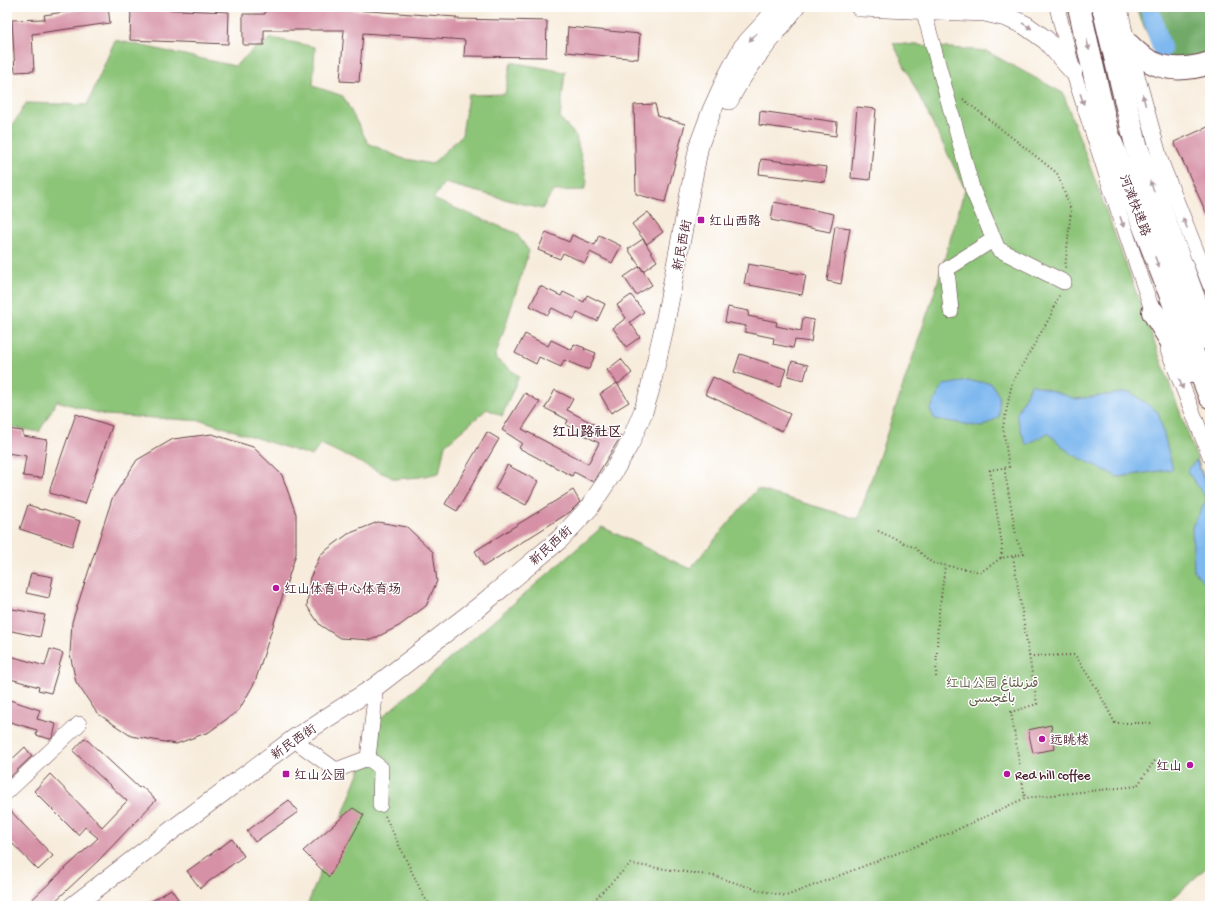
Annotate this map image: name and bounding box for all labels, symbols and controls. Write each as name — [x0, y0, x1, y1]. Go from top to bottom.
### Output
one-way arrow — [1021, 23, 1033, 30]
one-way arrow — [749, 32, 758, 41]
one-way arrow — [1085, 39, 1091, 51]
one-way arrow — [1079, 93, 1085, 105]
one-way arrow — [1141, 93, 1147, 105]
street label: 河滩快速路 — [1115, 172, 1154, 239]
one-way arrow — [1148, 179, 1154, 191]
place label: 红山西路 — [709, 214, 761, 230]
marker: 红山西路 — [696, 215, 706, 225]
one-way arrow — [1182, 216, 1188, 228]
one-way arrow — [1119, 217, 1125, 229]
street label: 新民西街 — [670, 218, 696, 272]
one-way arrow — [1155, 256, 1161, 268]
one-way arrow — [1179, 378, 1185, 390]
district label: 红山路社区 — [552, 424, 622, 442]
street label: 新民西街 — [527, 523, 576, 570]
place label: 红山体育中心体育场 — [284, 582, 401, 598]
marker: 红山体育中心体育场 — [271, 583, 281, 593]
park label: 红山公园 قىزىلتاغ باغچىسى — [946, 675, 1038, 707]
street label: 新民西街 — [268, 721, 320, 764]
place label: 远眺楼 — [1050, 733, 1089, 749]
marker: 远眺楼 — [1037, 734, 1047, 744]
place label: 红山 — [1156, 759, 1182, 775]
marker: 红山 — [1185, 760, 1195, 770]
place label: 红山公园 — [294, 768, 346, 784]
marker: 红山公园 — [281, 769, 291, 779]
marker: Red hill coffee — [1002, 769, 1012, 779]
place label: Red hill coffee — [1015, 769, 1091, 784]

